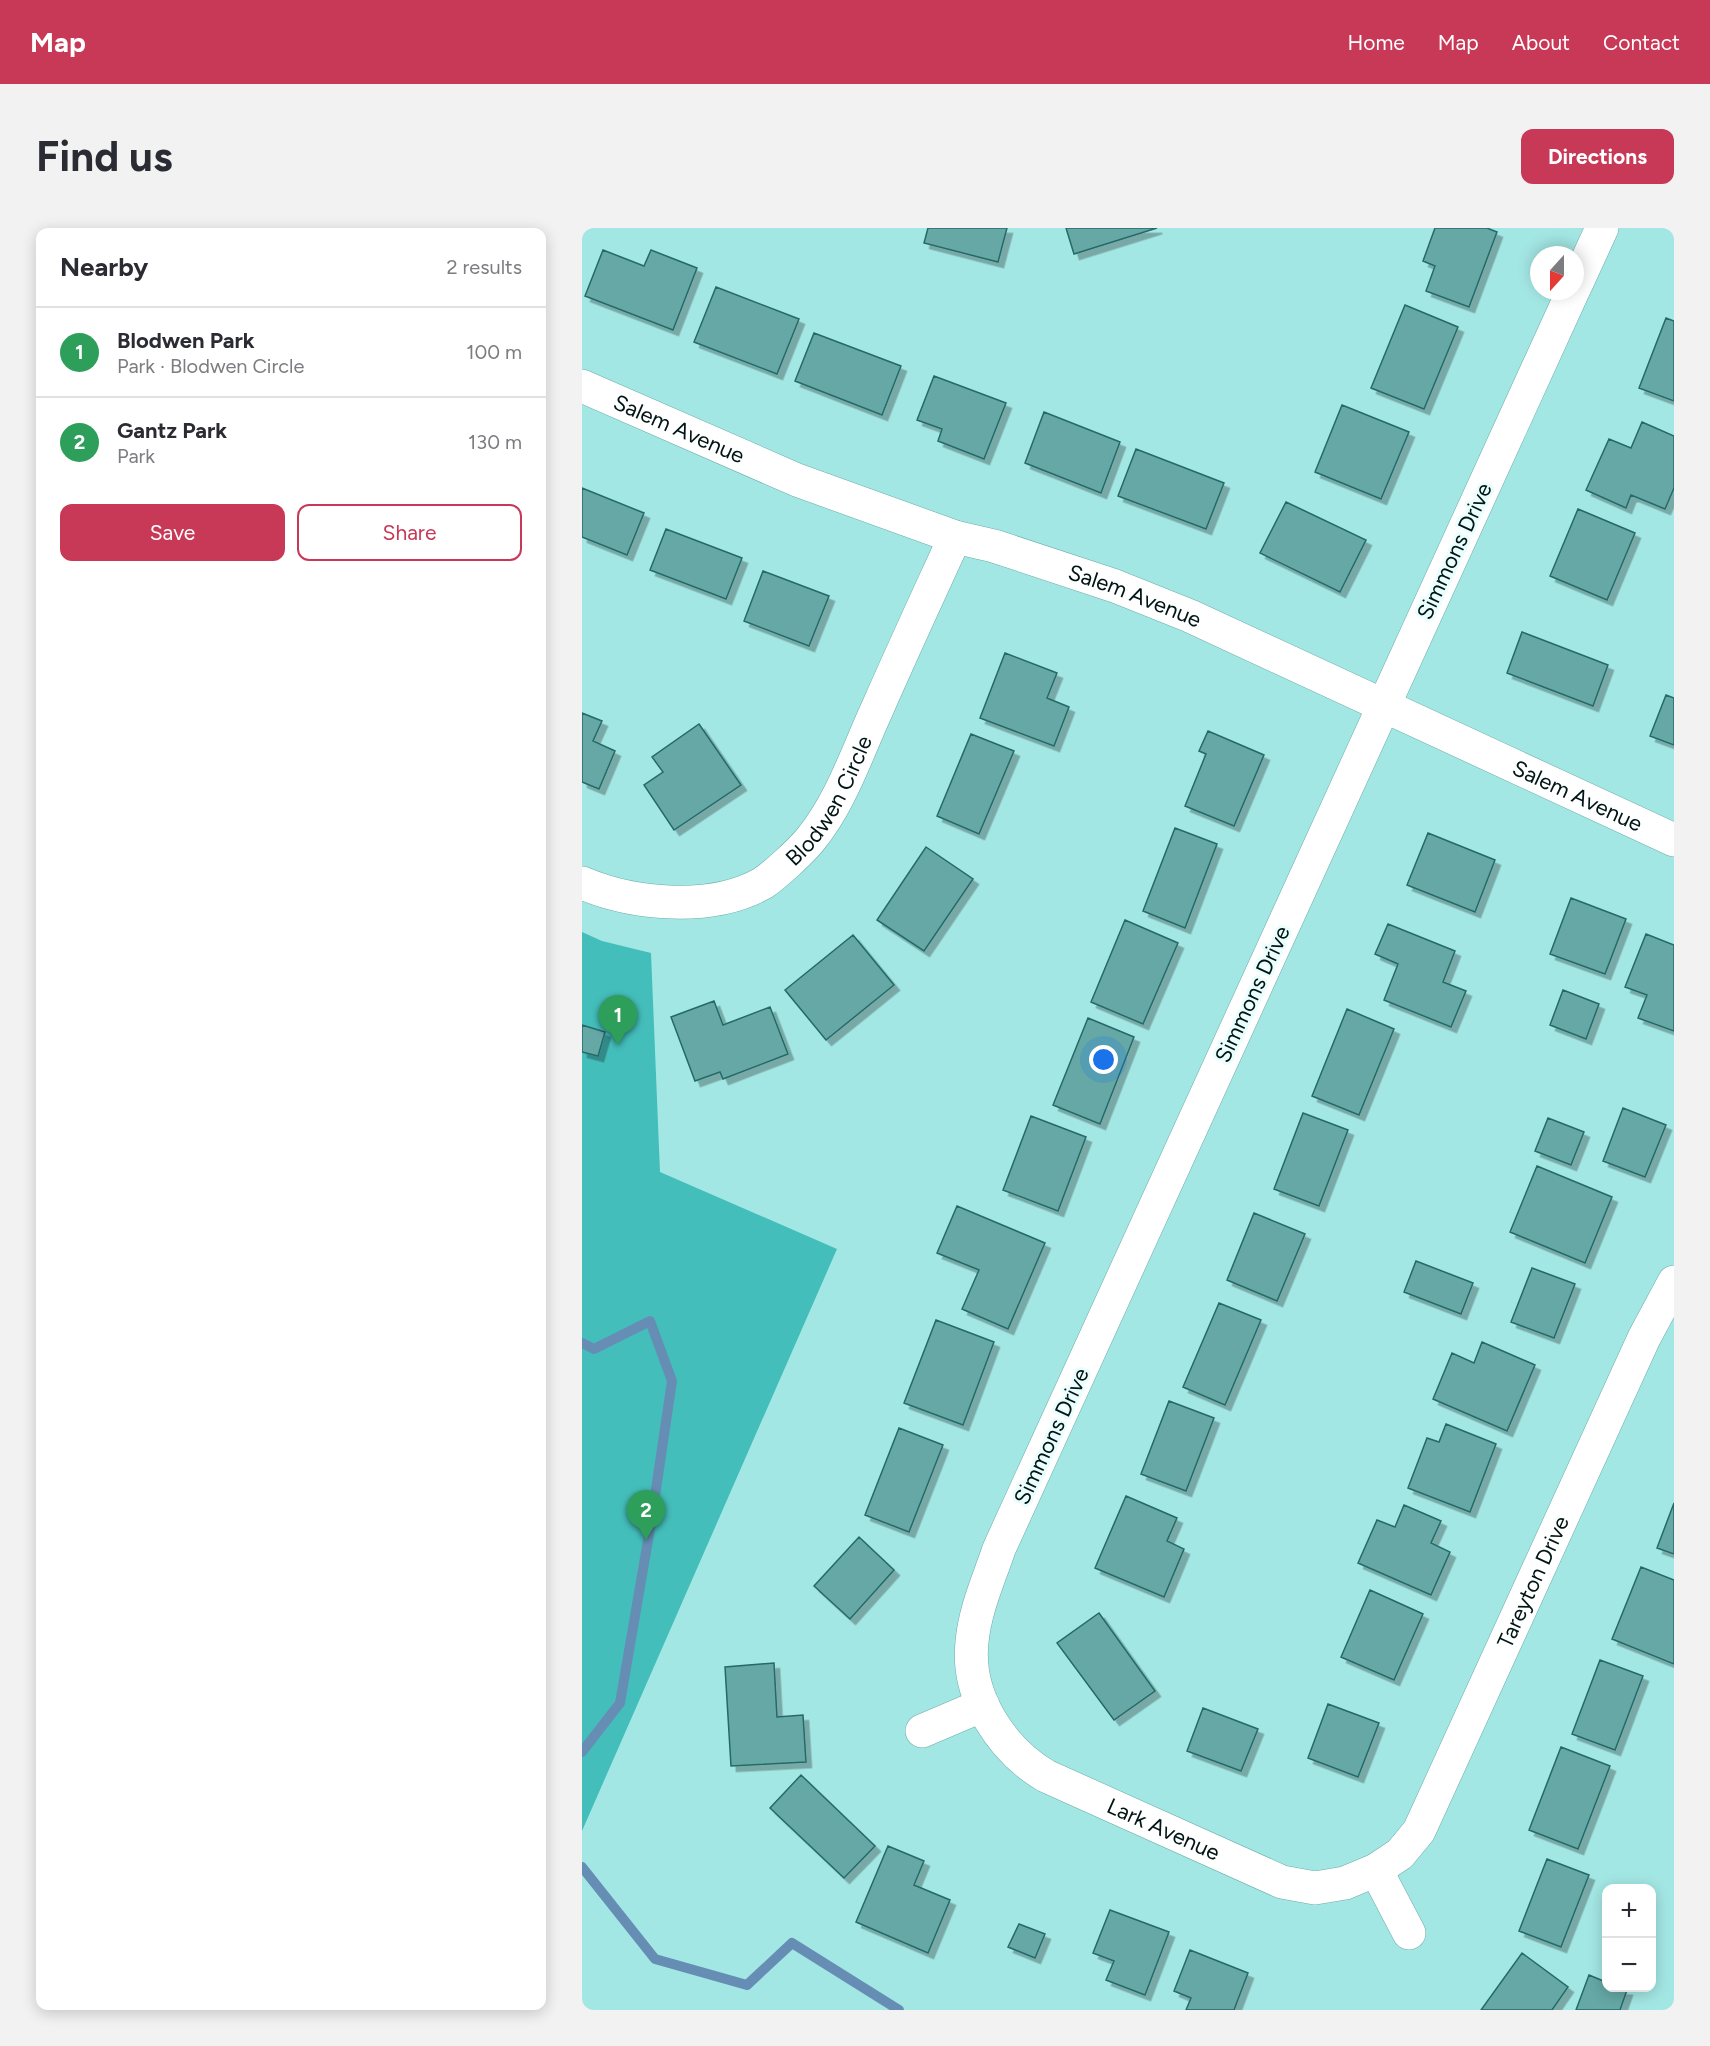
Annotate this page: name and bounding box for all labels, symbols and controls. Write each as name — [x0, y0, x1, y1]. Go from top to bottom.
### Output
text: Map — [30, 25, 86, 59]
text: Home — [1348, 30, 1405, 55]
text: Map — [1438, 30, 1479, 55]
text: About — [1512, 30, 1570, 55]
text: Contact — [1603, 30, 1680, 55]
button: Directions — [1521, 129, 1674, 184]
text: Find us — [36, 131, 173, 182]
north arrow — [1530, 246, 1584, 300]
text: Nearby — [60, 251, 148, 283]
text: 2 results — [446, 255, 522, 279]
text: Blodwen Park — [117, 327, 255, 354]
text: 1 — [75, 340, 84, 364]
text: 100 m — [466, 340, 522, 364]
text: Park · Blodwen Circle — [117, 354, 304, 378]
street label: Salem Avenue — [609, 388, 749, 469]
text: Gantz Park — [117, 417, 227, 444]
text: 2 — [74, 430, 85, 454]
text: 130 m — [468, 430, 522, 454]
text: Park — [117, 444, 155, 468]
street label: Simmons Drive — [1411, 479, 1498, 624]
button: Save — [60, 504, 285, 561]
button: Share — [297, 504, 522, 561]
street label: Salem Avenue — [1065, 559, 1206, 633]
street label: Blodwen Circle — [780, 732, 878, 872]
street label: Salem Avenue — [1508, 754, 1647, 838]
street label: Simmons Drive — [1209, 922, 1296, 1067]
pin: 1 — [598, 996, 638, 1045]
your location — [1089, 1045, 1118, 1074]
street label: Simmons Drive — [1008, 1364, 1095, 1509]
pin: 2 — [626, 1490, 666, 1540]
street label: Tareyton Drive — [1491, 1512, 1575, 1652]
street label: Lark Avenue — [1103, 1792, 1224, 1866]
map controls — [1602, 1884, 1656, 1992]
button: + — [1602, 1884, 1656, 1938]
button: − — [1602, 1938, 1656, 1992]

